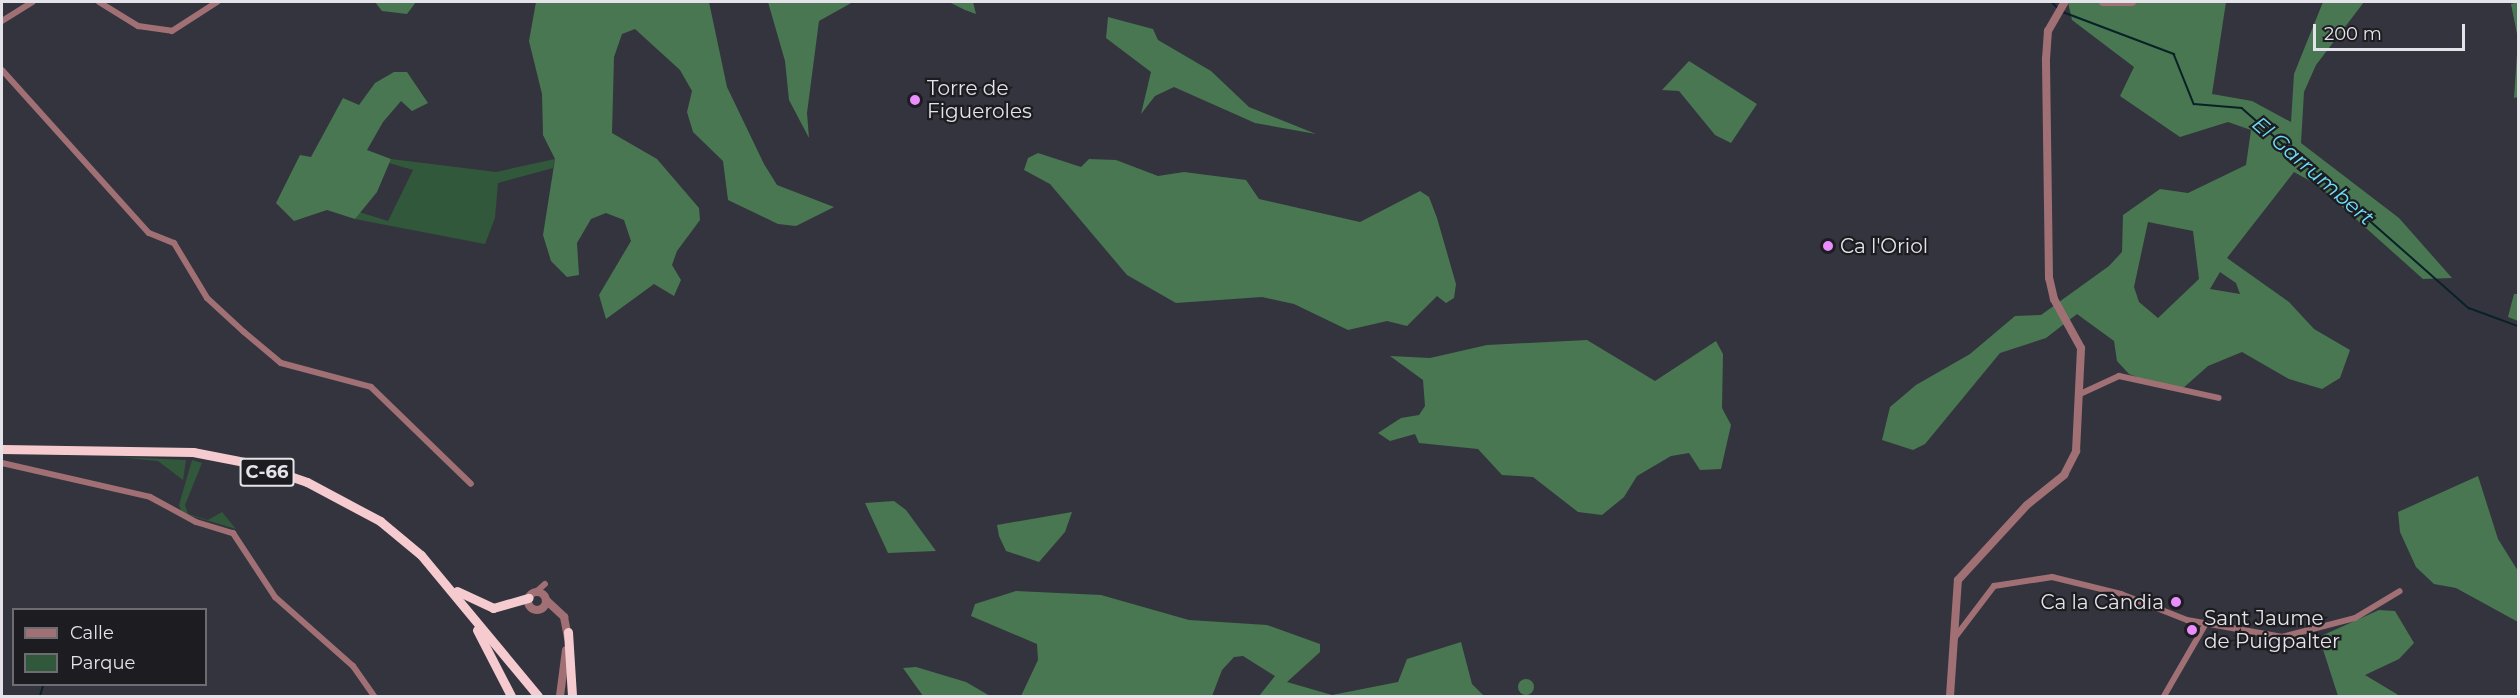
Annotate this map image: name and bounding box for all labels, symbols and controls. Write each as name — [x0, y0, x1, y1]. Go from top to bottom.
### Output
scale bar — [2316, 12, 2468, 50]
text: 200 m — [2324, 23, 2382, 45]
place label: Torre de Figueroles — [927, 77, 1032, 124]
marker: Torre de Figueroles — [908, 93, 922, 107]
water label: El Garrumbert — [2247, 111, 2379, 231]
place label: Ca l'Oriol — [1840, 234, 1928, 258]
marker: Ca l'Oriol — [1821, 239, 1835, 253]
road number: C-66 — [238, 457, 296, 487]
place label: Ca la Càndia — [2040, 590, 2164, 614]
marker: Ca la Càndia — [2169, 595, 2183, 609]
place label: Sant Jaume de Puigpalter — [2204, 606, 2340, 653]
legend — [12, 608, 207, 686]
text: Calle — [70, 622, 114, 644]
marker: Sant Jaume de Puigpalter — [2185, 623, 2199, 637]
text: Parque — [70, 652, 135, 674]

